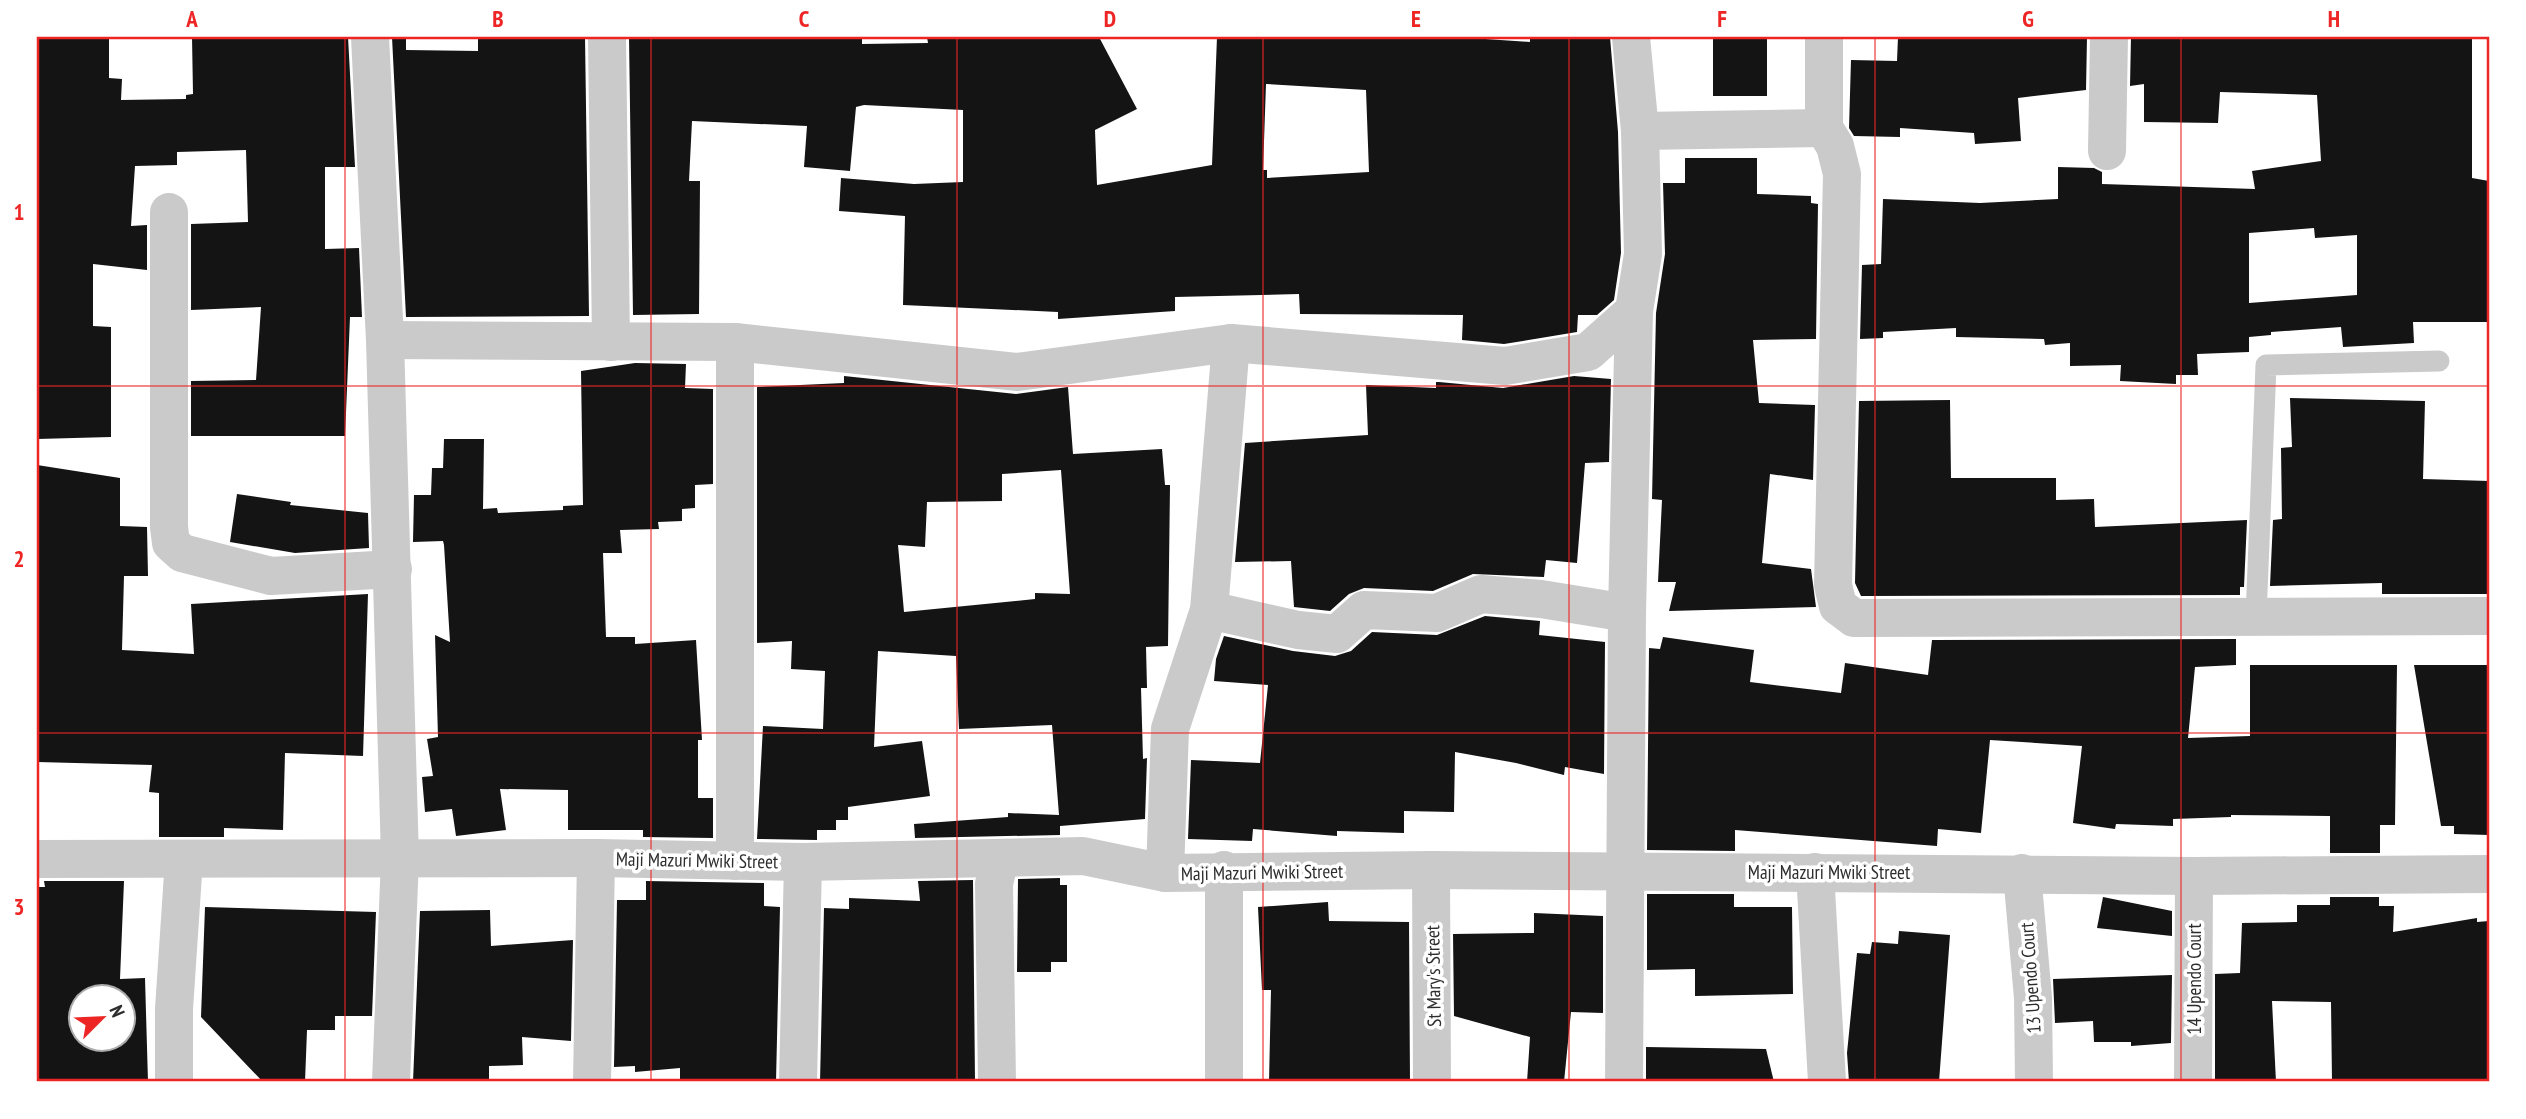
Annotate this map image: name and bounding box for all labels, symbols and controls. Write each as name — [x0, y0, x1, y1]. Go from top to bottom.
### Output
text: A — [185, 4, 198, 33]
text: B — [492, 4, 504, 33]
text: C — [799, 4, 810, 33]
text: D — [1104, 4, 1116, 33]
text: E — [1411, 4, 1421, 33]
text: F — [1717, 4, 1727, 33]
text: G — [2022, 4, 2034, 33]
text: H — [2328, 4, 2340, 33]
text: 1 — [14, 197, 25, 226]
text: 2 — [14, 544, 25, 573]
street label: Maji Mazuri Mwiki Street — [616, 847, 779, 873]
street label: Maji Mazuri Mwiki Street — [1181, 859, 1344, 885]
street label: Maji Mazuri Mwiki Street — [1748, 860, 1911, 884]
text: 3 — [14, 892, 25, 921]
street label: 13 Upendo Court — [2014, 921, 2046, 1034]
street label: 14 Upendo Court — [2182, 923, 2206, 1035]
street label: St Mary's Street — [1420, 924, 1446, 1027]
north arrow — [66, 982, 136, 1052]
text: N — [104, 1002, 131, 1021]

